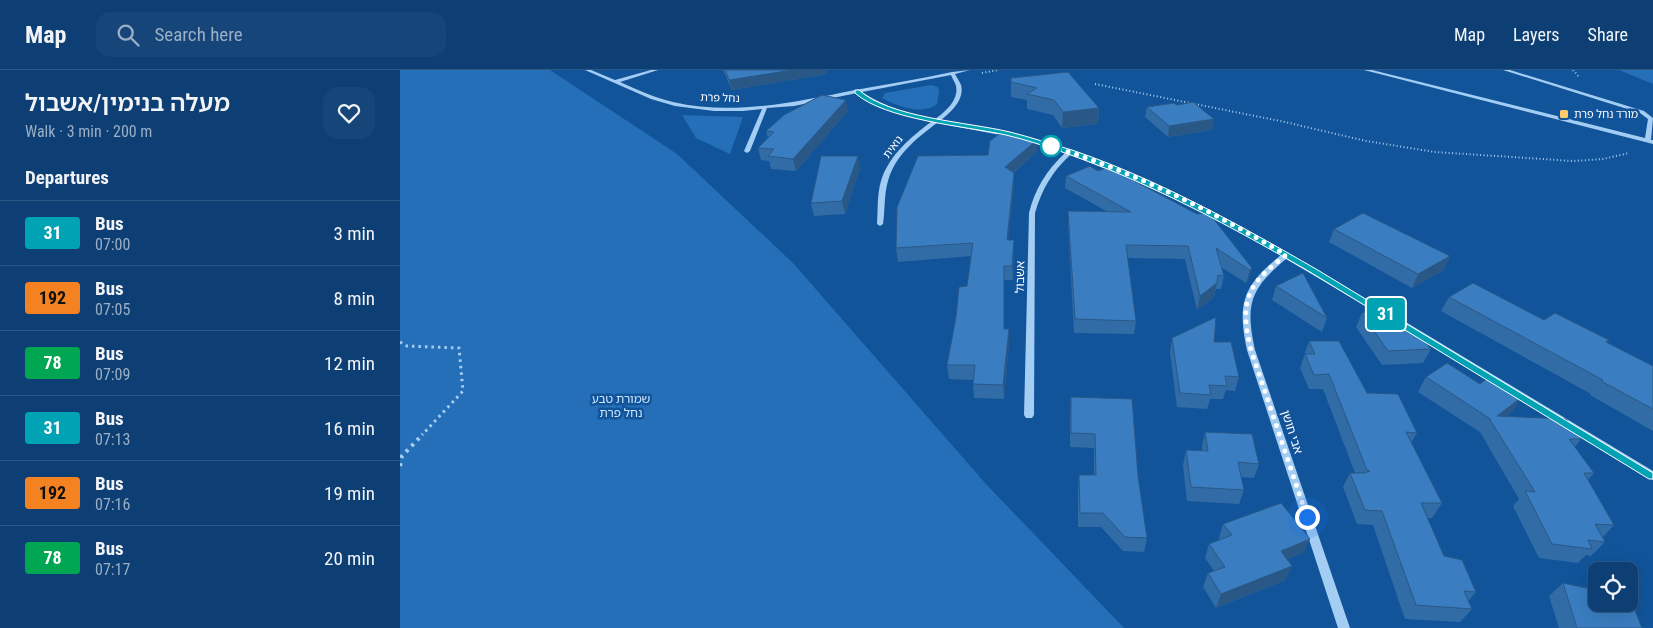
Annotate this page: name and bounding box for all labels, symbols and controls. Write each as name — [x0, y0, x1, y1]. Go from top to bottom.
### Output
search box — [96, 12, 446, 57]
text: Map — [25, 21, 66, 49]
icon: search — [114, 21, 142, 49]
text: Search here — [154, 23, 243, 46]
text: Map — [1454, 24, 1485, 45]
text: Layers — [1513, 24, 1560, 45]
text: Share — [1588, 24, 1628, 45]
button: heart — [323, 87, 375, 139]
text: מעלה בנימין/אשבול — [25, 89, 230, 117]
street label: נחל פרת — [700, 91, 740, 105]
marker: מורד נחל פרת — [1558, 108, 1570, 120]
place label: מורד נחל פרת — [1574, 108, 1638, 121]
text: Walk · 3 min · 200 m — [25, 122, 152, 141]
street label: נואית — [880, 133, 906, 161]
unlabelled marker — [1040, 135, 1062, 157]
text: Departures — [25, 166, 109, 189]
text: Bus — [95, 212, 124, 235]
text: 31 — [43, 222, 62, 243]
text: 3 min — [333, 222, 375, 245]
text: 07:00 — [95, 235, 130, 254]
street label: אשבול — [1013, 260, 1027, 293]
text: Bus — [95, 277, 124, 300]
text: 192 — [39, 287, 66, 308]
text: 8 min — [333, 287, 375, 310]
line badge: 31 — [1364, 298, 1408, 330]
text: 07:05 — [95, 300, 130, 319]
text: 31 — [1377, 303, 1395, 324]
text: Bus — [95, 342, 124, 365]
text: 78 — [43, 352, 62, 373]
text: 12 min — [324, 352, 375, 375]
text: 07:09 — [95, 365, 130, 384]
park label: שמורת טבע נחל פרת — [592, 392, 650, 420]
text: Bus — [95, 407, 124, 430]
street label: אבי חושן — [1278, 408, 1306, 456]
text: 31 — [43, 417, 62, 438]
text: 16 min — [324, 417, 375, 440]
text: 07:13 — [95, 430, 130, 449]
text: Bus — [95, 472, 124, 495]
text: 192 — [39, 482, 66, 503]
text: 19 min — [324, 482, 375, 505]
text: 07:16 — [95, 495, 130, 514]
your location — [1295, 505, 1320, 530]
text: Bus — [95, 537, 124, 560]
text: 78 — [43, 547, 62, 568]
text: 20 min — [324, 547, 375, 570]
text: 07:17 — [95, 560, 130, 579]
map controls — [1588, 562, 1638, 612]
button: locate — [1588, 562, 1638, 612]

